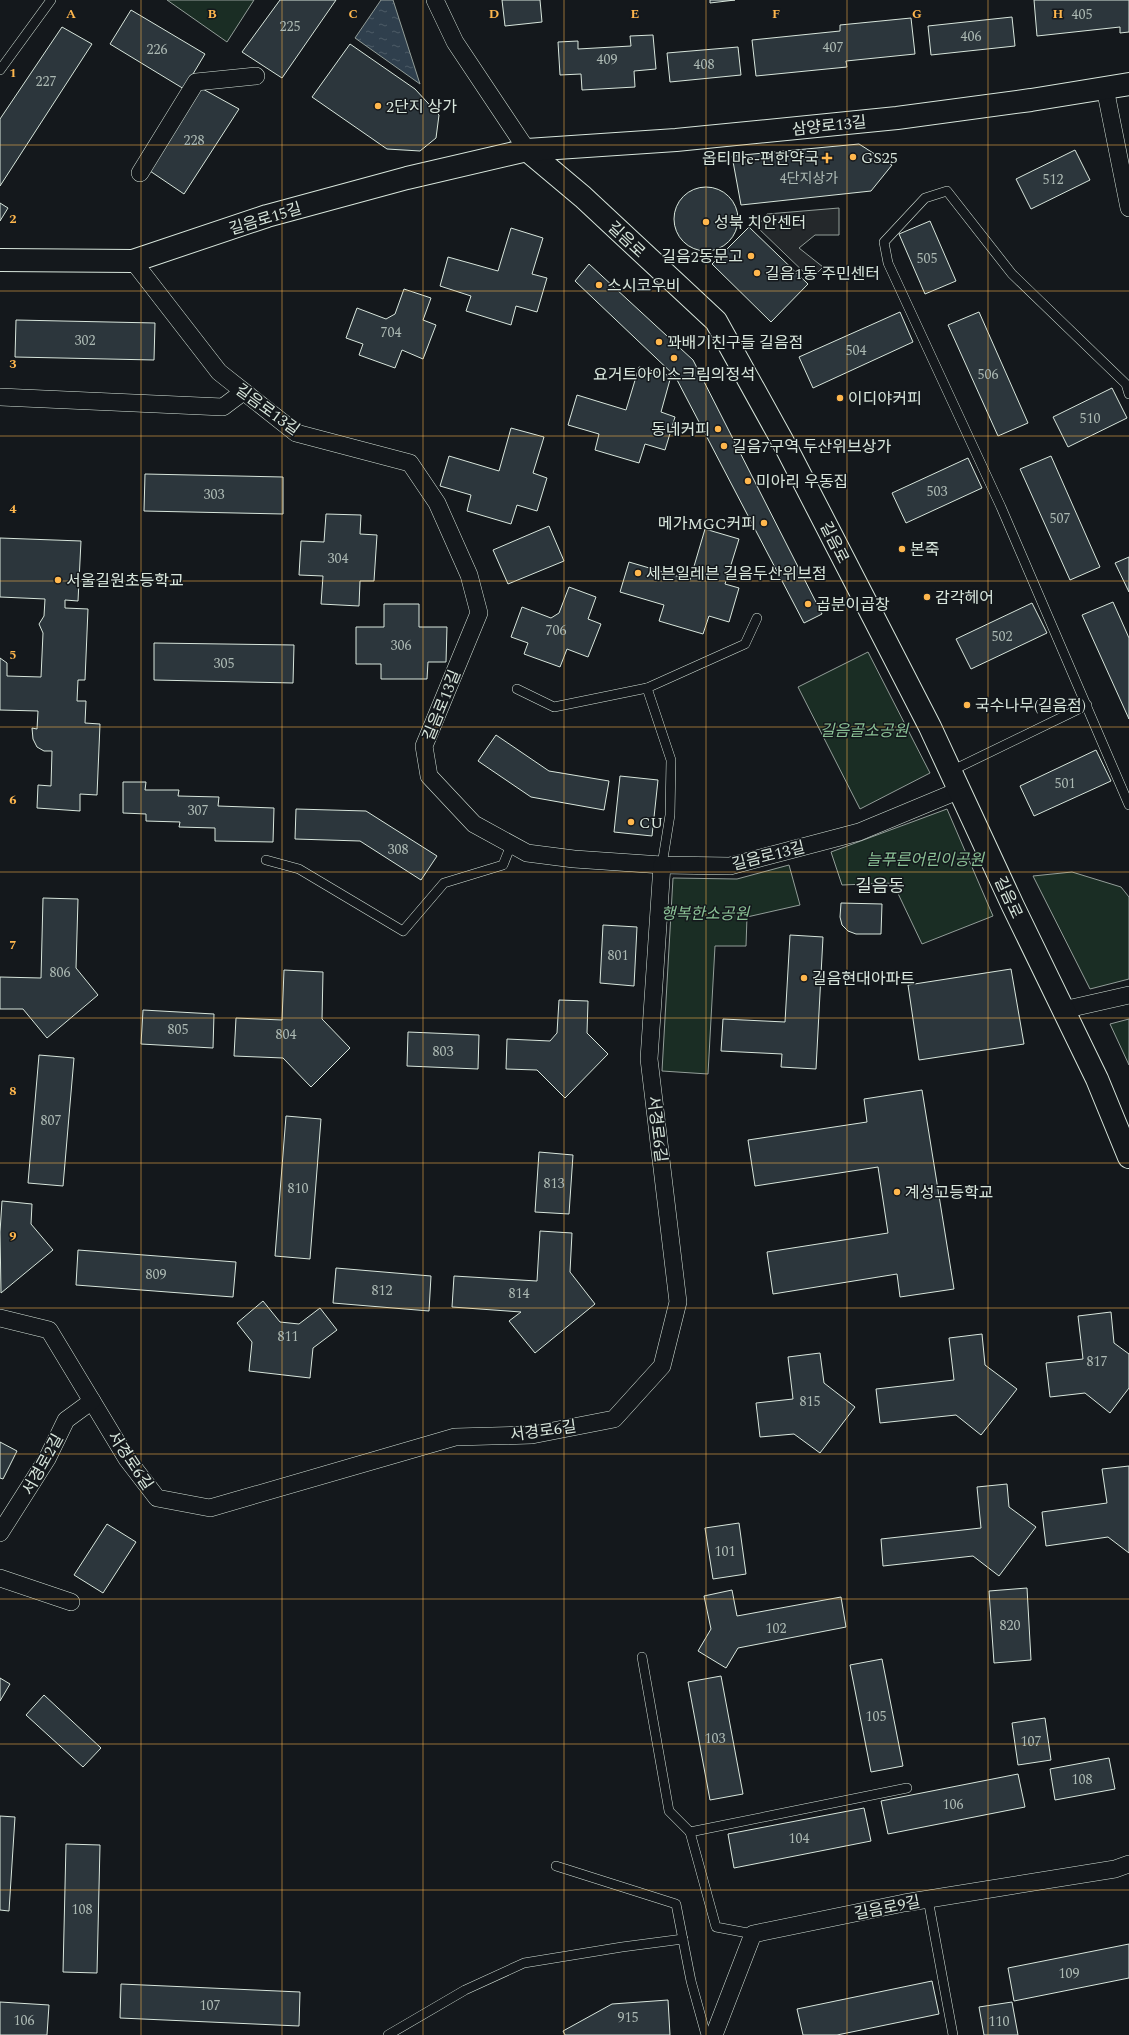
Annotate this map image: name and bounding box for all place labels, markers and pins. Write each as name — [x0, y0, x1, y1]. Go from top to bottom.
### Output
place label: 2단지 상가 — [386, 95, 457, 119]
marker: 2단지 상가 — [373, 101, 383, 111]
place label: GS25 — [861, 146, 898, 170]
place label: 옵티마e-편한약국 — [702, 147, 819, 171]
marker: GS25 — [848, 152, 858, 162]
marker: 옵티마e-편한약국 — [822, 153, 832, 163]
place label: 성북 치안센터 — [714, 211, 806, 235]
marker: 성북 치안센터 — [701, 217, 711, 227]
place label: 길음2동문고 — [661, 245, 743, 269]
marker: 길음2동문고 — [746, 251, 756, 261]
place label: 길음1동 주민센터 — [765, 262, 880, 286]
marker: 길음1동 주민센터 — [752, 268, 762, 278]
place label: 스시코우비 — [607, 274, 681, 298]
marker: 스시코우비 — [594, 280, 604, 290]
place label: 꽈배기친구들 길음점 — [667, 331, 803, 355]
marker: 꽈배기친구들 길음점 — [654, 337, 664, 347]
marker: 요거트아이스크림의정석 — [669, 353, 679, 363]
place label: 요거트아이스크림의정석 — [593, 363, 755, 387]
place label: 이디야커피 — [848, 387, 922, 411]
marker: 이디야커피 — [835, 393, 845, 403]
place label: 동네커피 — [651, 418, 710, 442]
marker: 동네커피 — [713, 424, 723, 434]
place label: 길음7구역 두산위브상가 — [732, 435, 891, 459]
marker: 길음7구역 두산위브상가 — [719, 441, 729, 451]
place label: 미아리 우동집 — [756, 470, 848, 494]
marker: 미아리 우동집 — [743, 476, 753, 486]
place label: 메가MGC커피 — [658, 512, 756, 536]
marker: 메가MGC커피 — [759, 518, 769, 528]
place label: 본죽 — [910, 538, 939, 562]
marker: 본죽 — [897, 544, 907, 554]
place label: 세븐일레븐 길음두산위브점 — [646, 562, 827, 586]
marker: 세븐일레븐 길음두산위브점 — [633, 568, 643, 578]
place label: 서울길원초등학교 — [66, 569, 184, 593]
marker: 서울길원초등학교 — [53, 575, 63, 585]
place label: 감각헤어 — [935, 586, 994, 610]
marker: 감각헤어 — [922, 592, 932, 602]
place label: 곱분이곱창 — [816, 593, 890, 617]
marker: 곱분이곱창 — [803, 599, 813, 609]
place label: 국수나무(길음점) — [975, 694, 1086, 718]
marker: 국수나무(길음점) — [962, 700, 972, 710]
place label: CU — [639, 811, 663, 835]
marker: CU — [626, 817, 636, 827]
place label: 길음현대아파트 — [812, 967, 915, 991]
marker: 길음현대아파트 — [799, 973, 809, 983]
place label: 계성고등학교 — [905, 1181, 993, 1205]
marker: 계성고등학교 — [892, 1187, 902, 1197]

